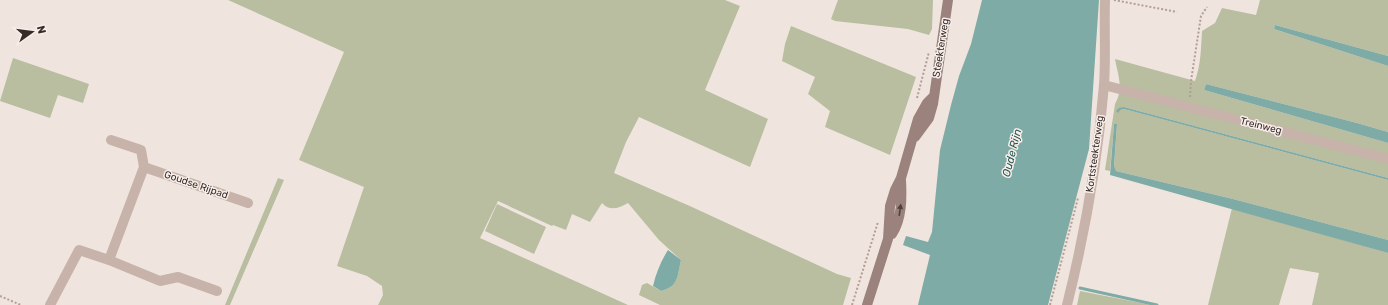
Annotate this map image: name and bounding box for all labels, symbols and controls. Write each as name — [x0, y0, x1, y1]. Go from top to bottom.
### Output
north arrow — [12, 12, 52, 52]
street label: Steekterweg — [930, 18, 952, 78]
text: N — [34, 24, 49, 35]
street label: Kortsteekterweg — [1084, 115, 1106, 193]
street label: Treinweg — [1239, 115, 1283, 137]
water label: Oude Rijn — [1000, 127, 1024, 178]
street label: Goudse Rijpad — [163, 168, 229, 202]
one-way arrow — [897, 204, 903, 216]

